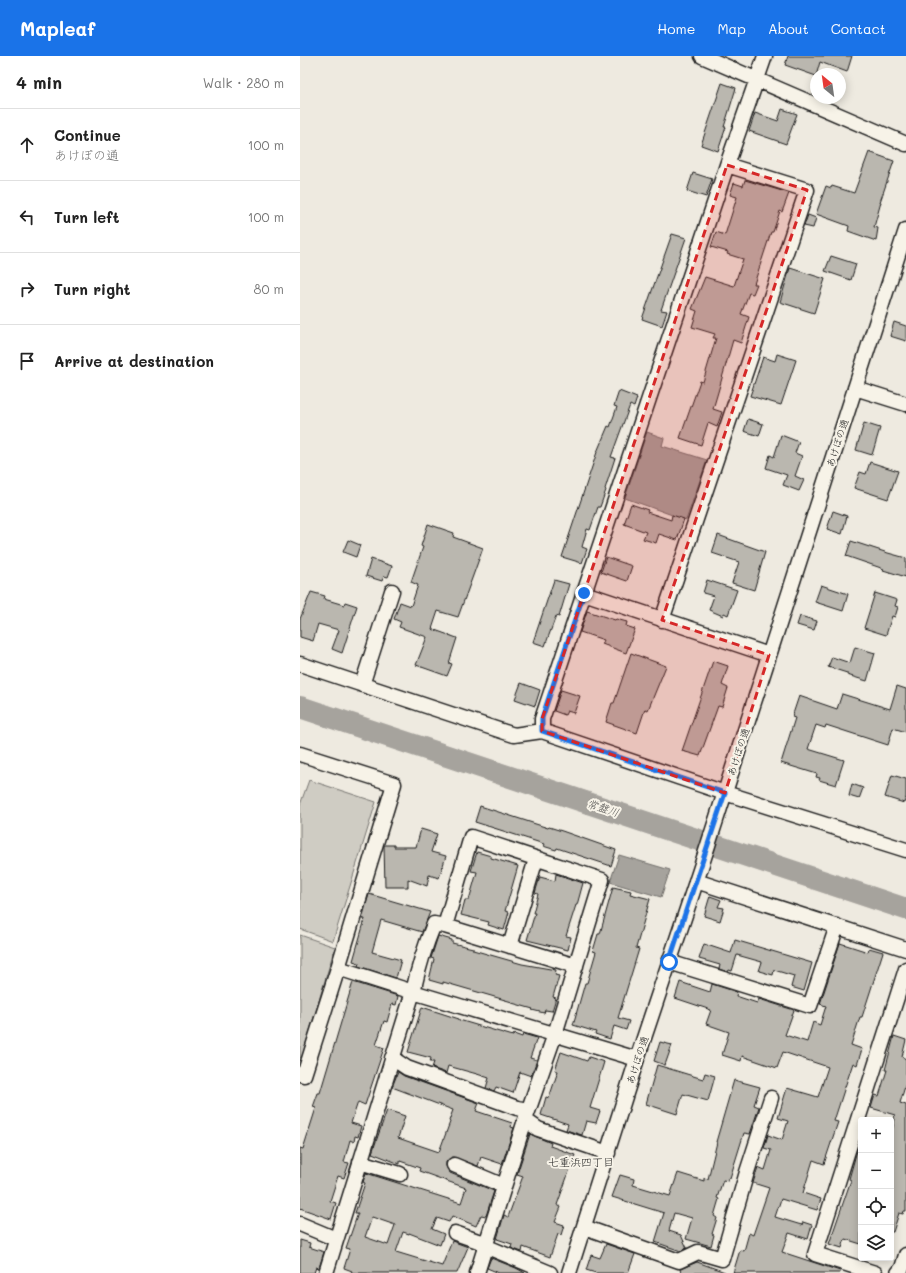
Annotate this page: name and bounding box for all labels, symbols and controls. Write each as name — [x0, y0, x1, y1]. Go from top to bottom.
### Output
text: Mapleaf — [20, 16, 95, 41]
text: Home — [657, 19, 695, 38]
text: Map — [717, 19, 746, 38]
text: About — [768, 19, 809, 38]
text: Contact — [831, 19, 886, 38]
north arrow — [810, 68, 846, 104]
text: 4 min — [16, 71, 62, 93]
text: Walk · 280 m — [203, 74, 284, 91]
text: Continue — [54, 125, 121, 145]
icon: ahead — [16, 134, 38, 156]
text: 100 m — [248, 136, 284, 153]
text: あけぼの通 — [54, 146, 119, 163]
icon: left — [16, 206, 38, 228]
text: Turn left — [54, 207, 119, 227]
text: 100 m — [248, 208, 284, 225]
icon: right — [16, 278, 38, 300]
text: Turn right — [54, 279, 131, 299]
text: 80 m — [254, 280, 284, 297]
icon: arrive — [16, 350, 38, 372]
text: Arrive at destination — [54, 351, 214, 371]
street label: あけぼの通 — [823, 417, 851, 469]
route end — [575, 584, 593, 602]
street label: あけぼの通 — [724, 726, 752, 778]
water label: 常盤川 — [585, 795, 621, 820]
route start — [660, 953, 678, 971]
street label: あけぼの通 — [623, 1034, 651, 1086]
map controls — [858, 1117, 894, 1261]
button: + — [858, 1117, 894, 1153]
button: − — [858, 1153, 894, 1189]
district label: 七重浜四丁目 — [548, 1154, 614, 1169]
button: locate — [858, 1189, 894, 1225]
button: layers — [858, 1225, 894, 1261]

